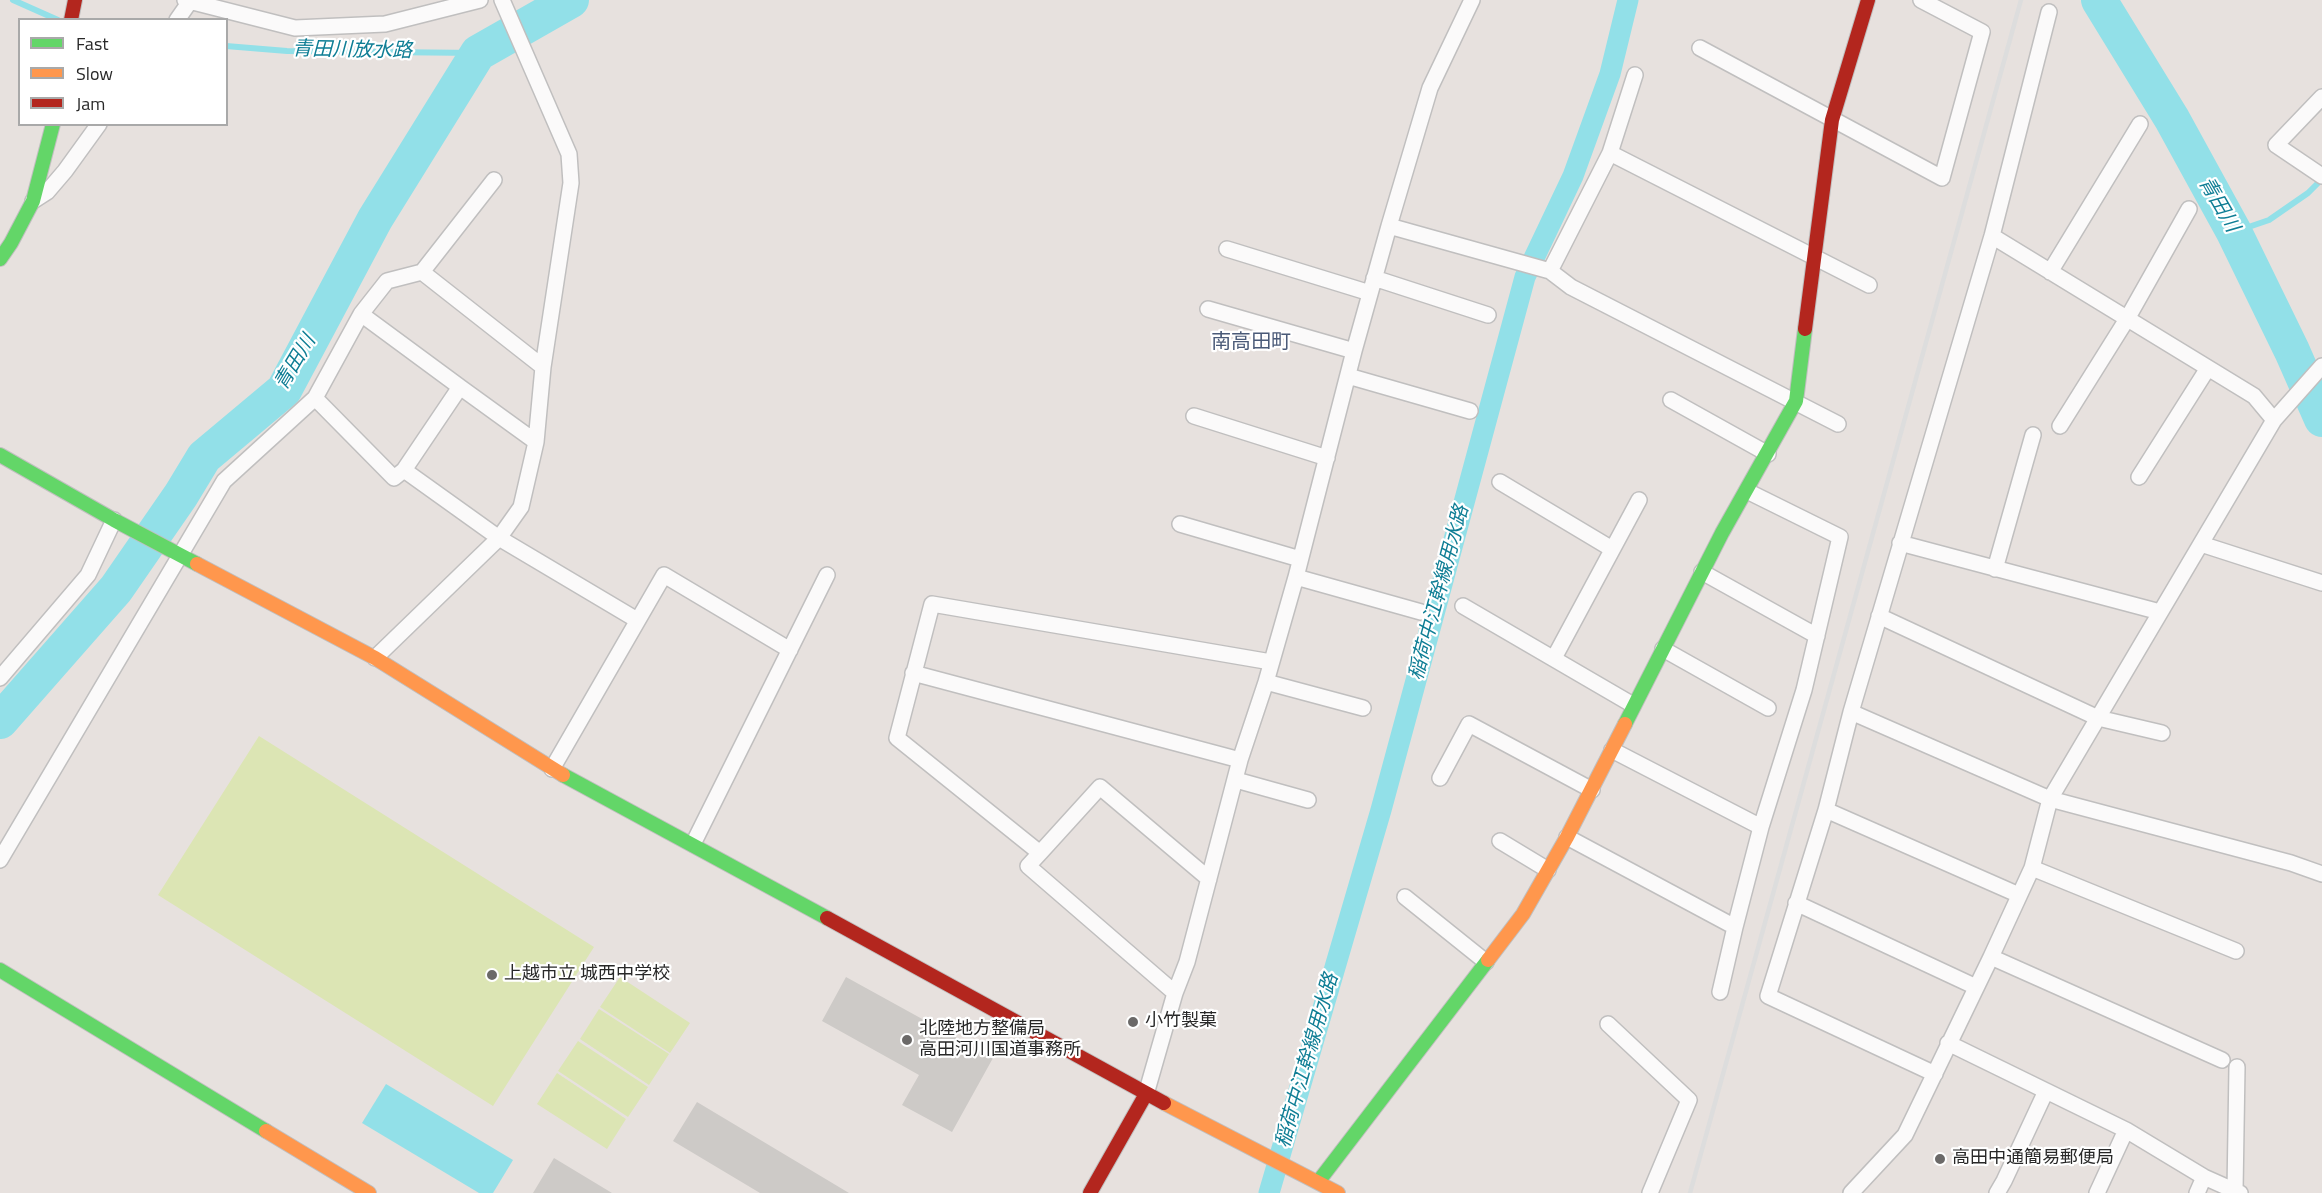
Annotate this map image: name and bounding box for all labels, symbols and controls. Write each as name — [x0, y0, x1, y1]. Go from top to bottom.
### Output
legend — [18, 18, 228, 126]
text: Fast — [76, 30, 109, 57]
water label: 青田川放水路 — [292, 38, 412, 64]
text: Slow — [76, 60, 113, 87]
text: Jam — [76, 90, 105, 117]
water label: 青田川 — [2193, 173, 2243, 237]
water label: 青田川 — [270, 331, 322, 395]
district label: 南高田町 — [1211, 331, 1291, 355]
water label: 稲荷中江幹線用水路 — [1405, 503, 1475, 683]
place label: 上越市立 城西中学校 — [504, 964, 670, 986]
marker: 上越市立 城西中学校 — [485, 968, 499, 982]
water label: 稲荷中江幹線用水路 — [1272, 971, 1344, 1151]
place label: 小竹製菓 — [1145, 1011, 1217, 1033]
marker: 小竹製菓 — [1126, 1015, 1140, 1029]
place label: 北陸地方整備局 高田河川国道事務所 — [919, 1019, 1081, 1062]
marker: 北陸地方整備局 高田河川国道事務所 — [900, 1033, 914, 1047]
place label: 高田中通簡易郵便局 — [1952, 1148, 2114, 1170]
marker: 高田中通簡易郵便局 — [1933, 1152, 1947, 1166]

